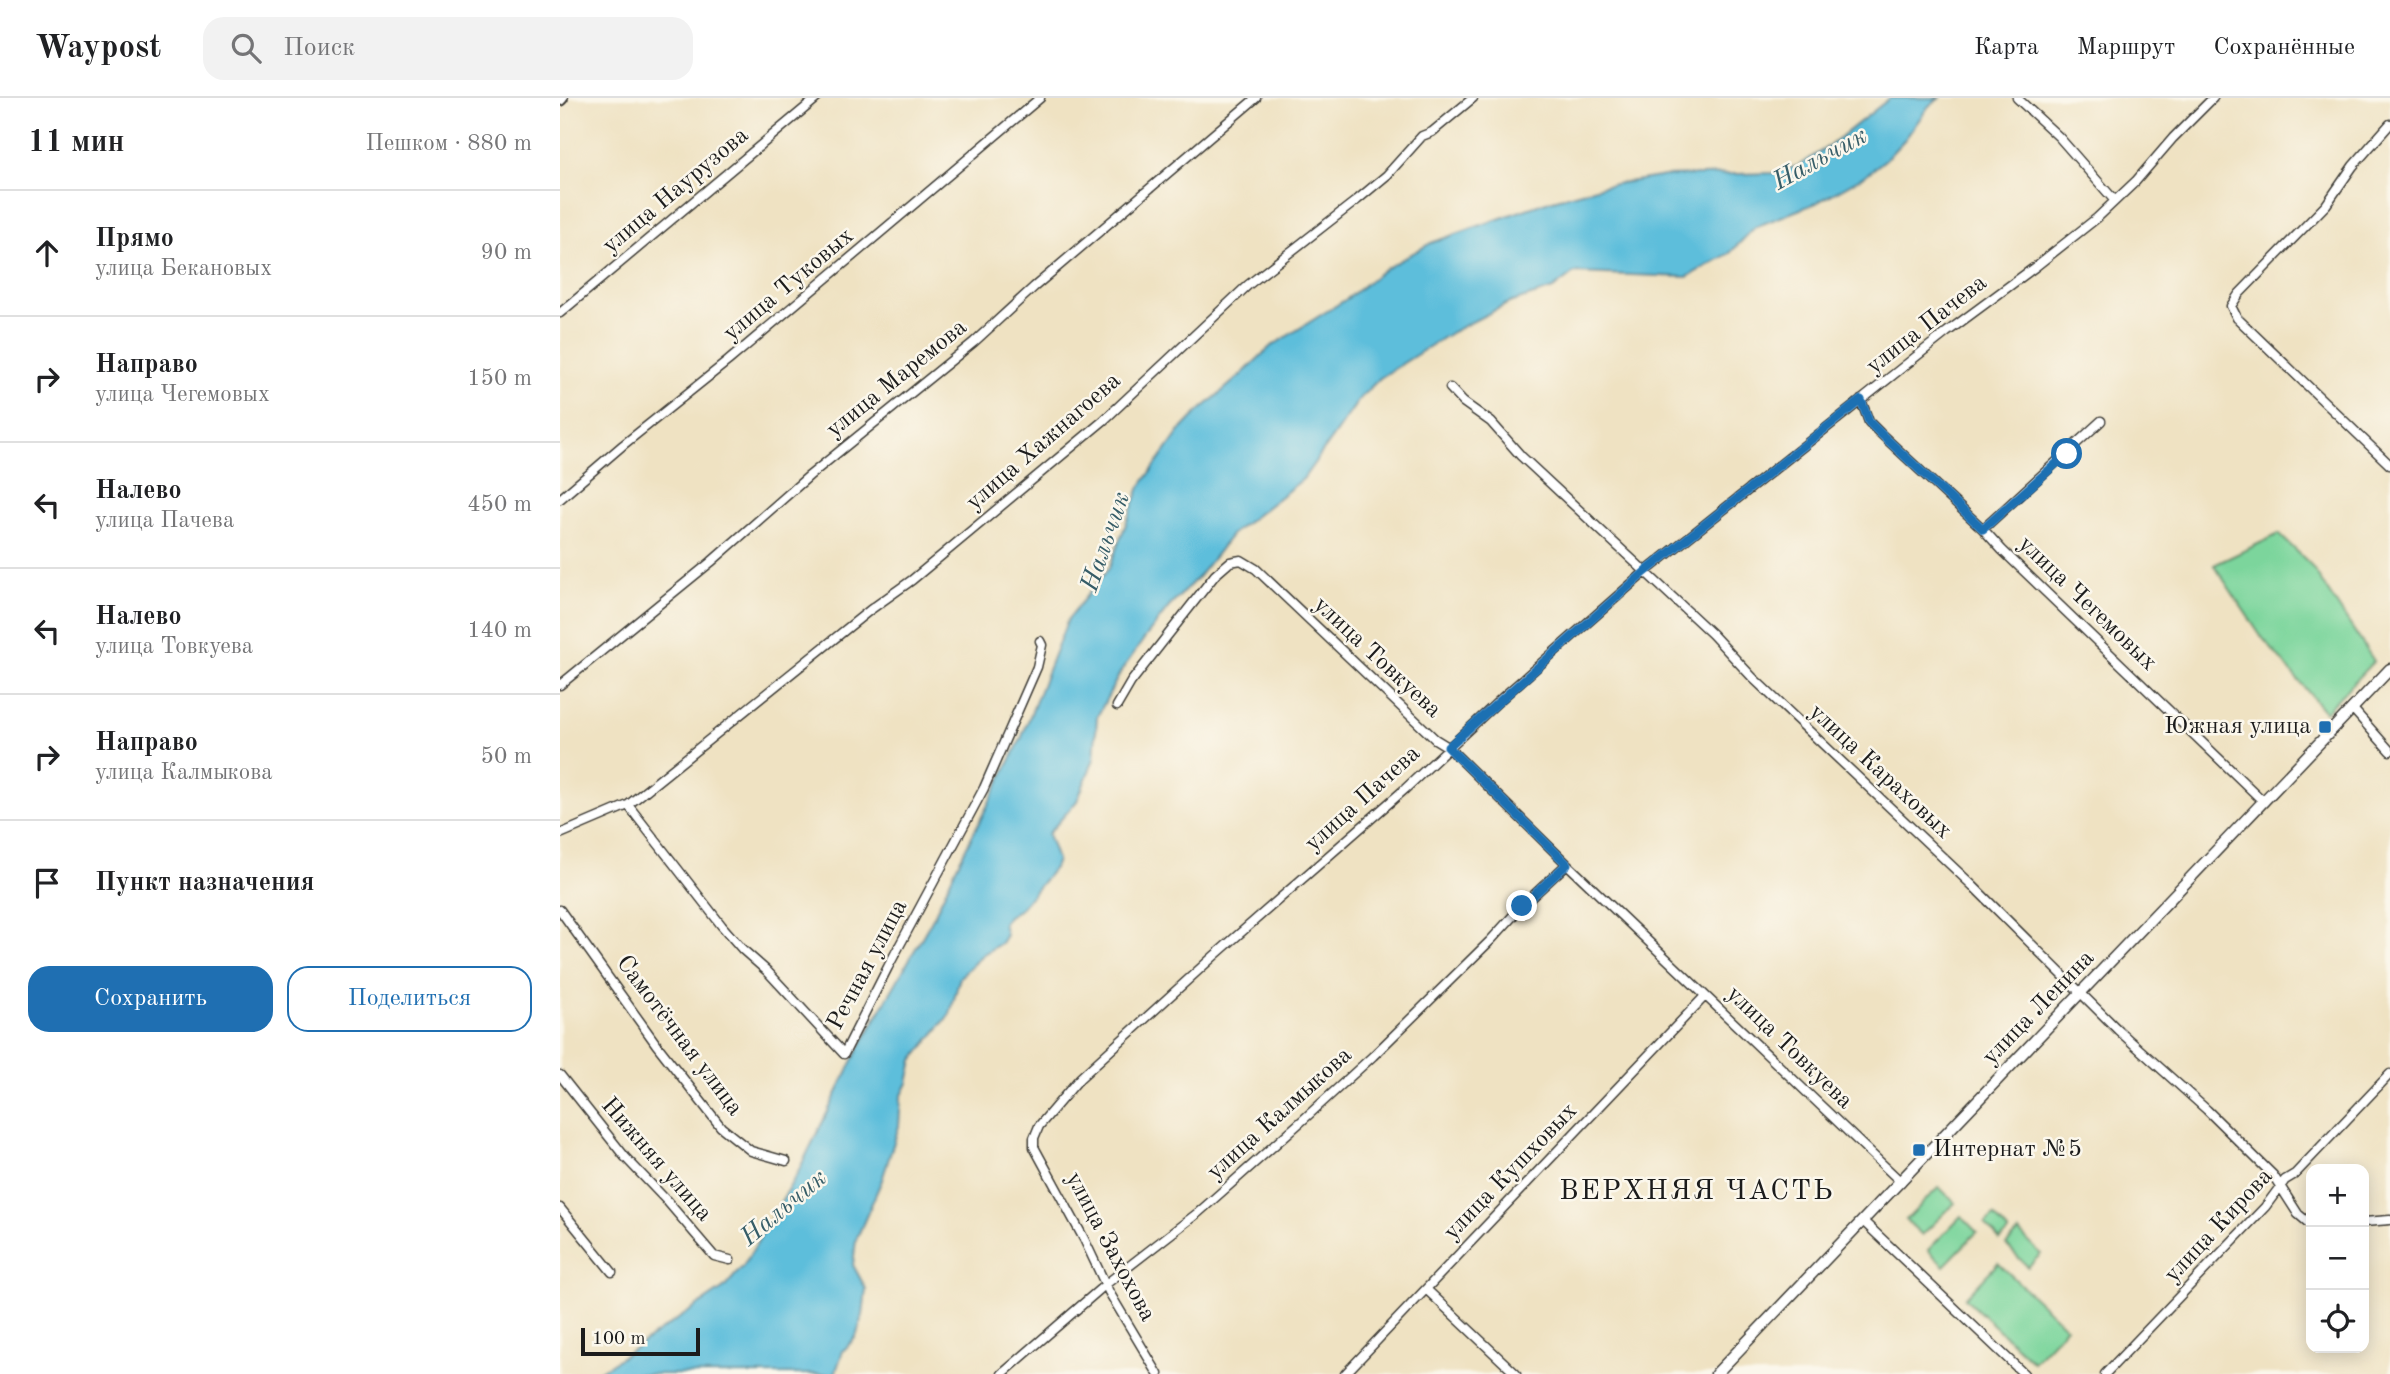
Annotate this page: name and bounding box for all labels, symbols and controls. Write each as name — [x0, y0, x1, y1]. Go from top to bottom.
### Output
search box — [203, 17, 693, 80]
icon: search — [227, 29, 265, 67]
text: Waypost — [35, 32, 161, 65]
text: Поиск — [283, 35, 355, 61]
text: Карта — [1974, 36, 2039, 60]
text: Маршрут — [2077, 36, 2175, 60]
text: Сохранённые — [2213, 36, 2355, 60]
street label: улица Наурузова — [599, 123, 753, 259]
water label: Нальчик — [1768, 123, 1872, 196]
text: 11 мин — [28, 128, 125, 158]
text: Пешком · 880 m — [366, 132, 532, 155]
street label: улица Туковых — [719, 224, 859, 346]
text: Прямо — [95, 226, 174, 252]
icon: ahead — [28, 234, 66, 272]
text: 90 m — [481, 241, 532, 264]
text: улица Бекановых — [95, 257, 272, 280]
street label: улица Пачева — [1862, 271, 1992, 379]
street label: улица Маремова — [822, 315, 972, 443]
text: Направо — [95, 352, 198, 378]
icon: right — [28, 360, 66, 398]
text: 150 m — [467, 367, 532, 390]
street label: улица Хажнагоева — [962, 369, 1126, 515]
text: улица Чегемовых — [95, 383, 270, 406]
route start — [2051, 438, 2082, 469]
text: Налево — [95, 478, 182, 504]
icon: left — [28, 486, 66, 524]
water label: Нальчик — [1077, 489, 1135, 596]
text: 450 m — [467, 493, 532, 516]
text: улица Пачева — [95, 509, 234, 532]
street label: улица Чегемовых — [2013, 532, 2161, 676]
street label: улица Товкуева — [1308, 593, 1446, 723]
text: Налево — [95, 604, 182, 630]
icon: left — [28, 612, 66, 650]
text: 140 m — [467, 619, 532, 642]
text: улица Товкуева — [95, 635, 253, 658]
street label: улица Караховых — [1804, 700, 1956, 844]
place label: Южная улица — [2164, 715, 2311, 739]
marker: Южная улица — [2317, 719, 2333, 735]
text: Направо — [95, 730, 198, 756]
icon: right — [28, 738, 66, 776]
street label: улица Пачева — [1301, 741, 1425, 857]
text: 50 m — [481, 745, 532, 768]
text: улица Калмыкова — [95, 761, 273, 784]
icon: arrive — [28, 864, 66, 902]
text: Пункт назначения — [95, 870, 314, 896]
route end — [1506, 890, 1537, 921]
street label: Речная улица — [824, 896, 912, 1034]
street label: улица Ленина — [1979, 946, 2099, 1070]
street label: Самотёчная улица — [611, 951, 747, 1121]
button: Сохранить — [28, 966, 273, 1032]
button: Поделиться — [287, 966, 532, 1032]
street label: улица Товкуева — [1721, 982, 1857, 1114]
street label: улица Калмыкова — [1203, 1043, 1357, 1185]
street label: Нижняя улица — [596, 1094, 716, 1227]
street label: улица Кушховых — [1440, 1099, 1582, 1245]
place label: Интернат №5 — [1933, 1138, 2082, 1162]
marker: Интернат №5 — [1911, 1142, 1927, 1158]
street label: улица Кирова — [2160, 1164, 2278, 1288]
map controls — [2306, 1164, 2369, 1353]
button: + — [2306, 1164, 2369, 1227]
water label: Нальчик — [735, 1165, 832, 1252]
street label: улица Захохова — [1061, 1168, 1159, 1326]
district label: ВЕРХНЯЯ ЧАСТЬ — [1559, 1178, 1835, 1206]
button: − — [2306, 1227, 2369, 1290]
button: locate — [2306, 1290, 2369, 1353]
scale bar — [581, 1325, 700, 1357]
text: 100 m — [592, 1330, 645, 1349]

